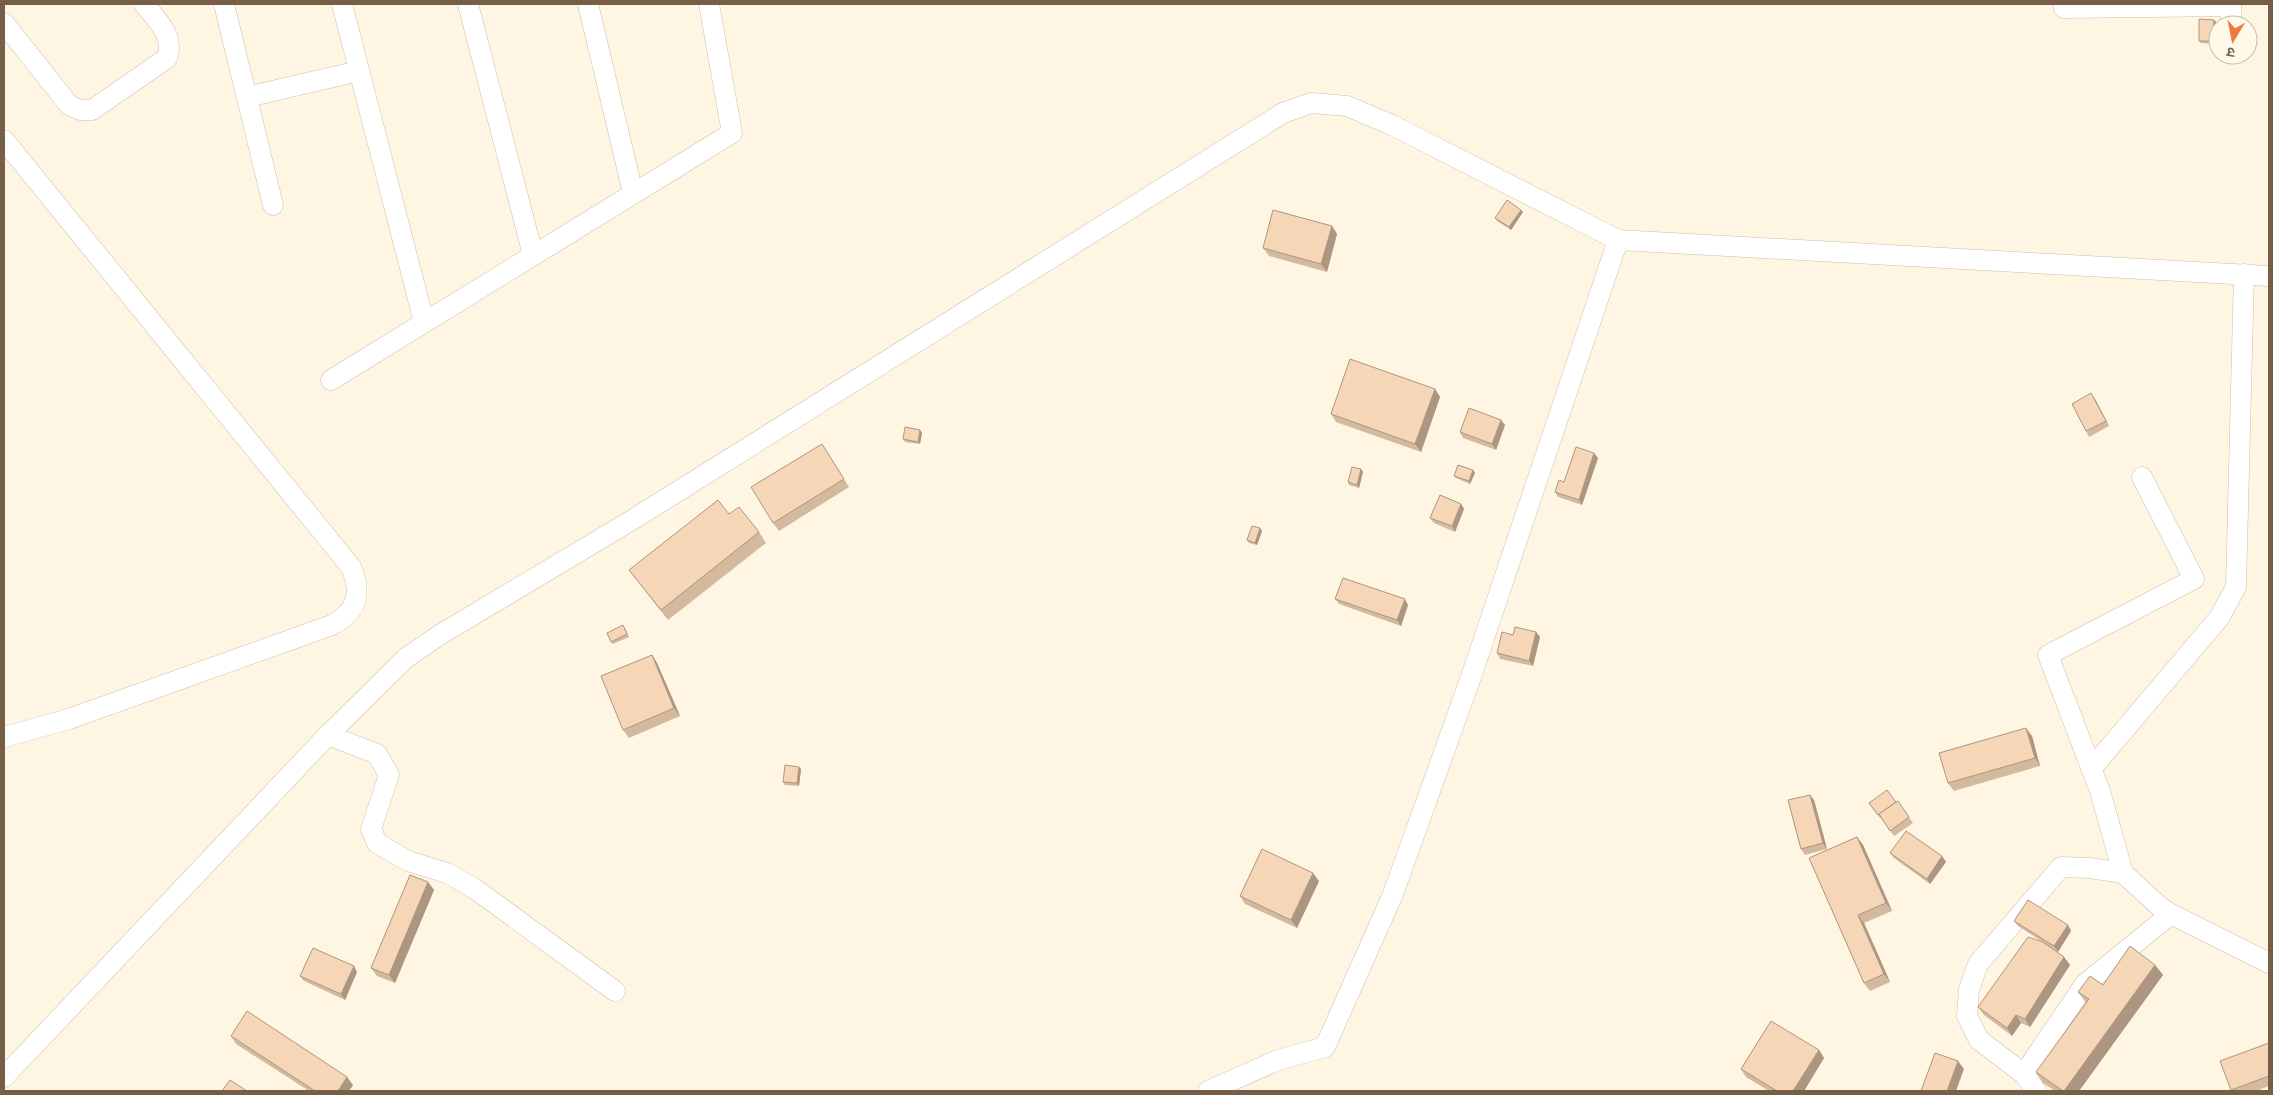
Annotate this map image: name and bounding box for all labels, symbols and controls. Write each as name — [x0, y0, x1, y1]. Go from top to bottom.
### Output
north arrow — [2208, 15, 2258, 65]
text: उ — [2224, 43, 2236, 63]

